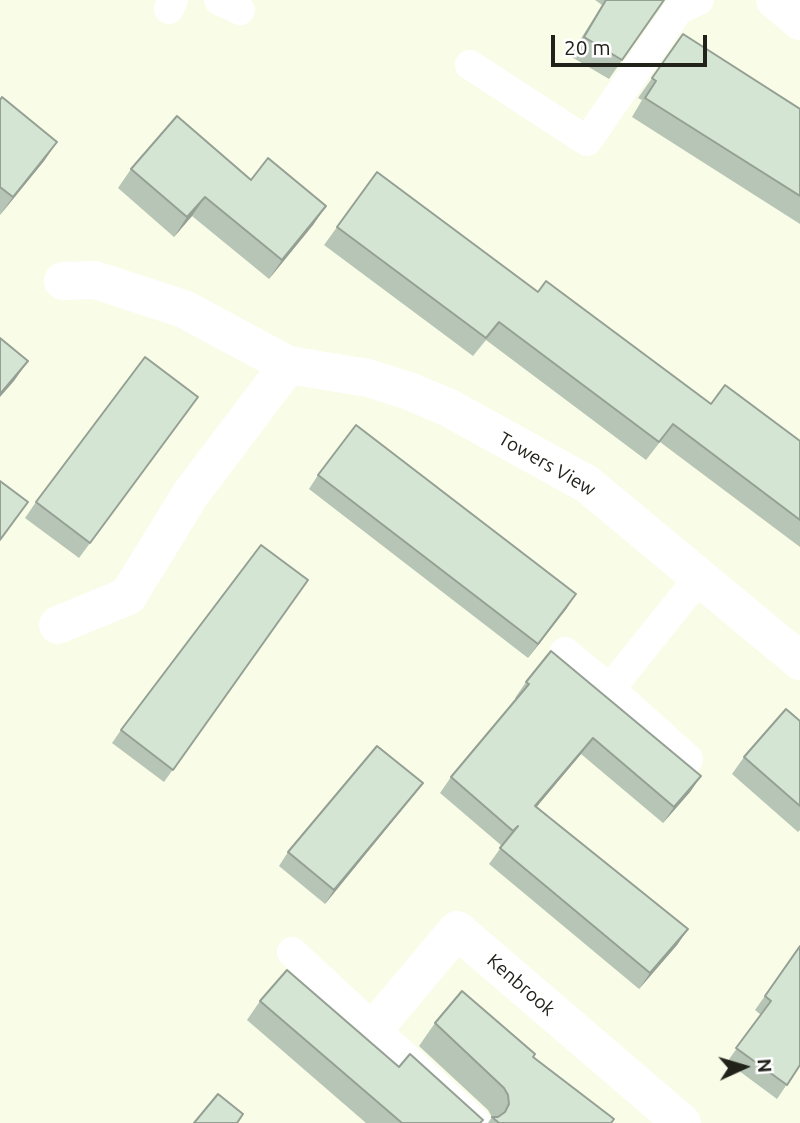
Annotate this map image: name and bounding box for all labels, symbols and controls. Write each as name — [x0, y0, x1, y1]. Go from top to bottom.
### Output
scale bar — [555, 21, 711, 65]
text: 20 m — [564, 35, 611, 59]
street label: Towers View — [494, 427, 600, 501]
street label: Kenbrook — [482, 949, 560, 1021]
north arrow — [709, 1032, 779, 1102]
text: N — [753, 1058, 776, 1073]

